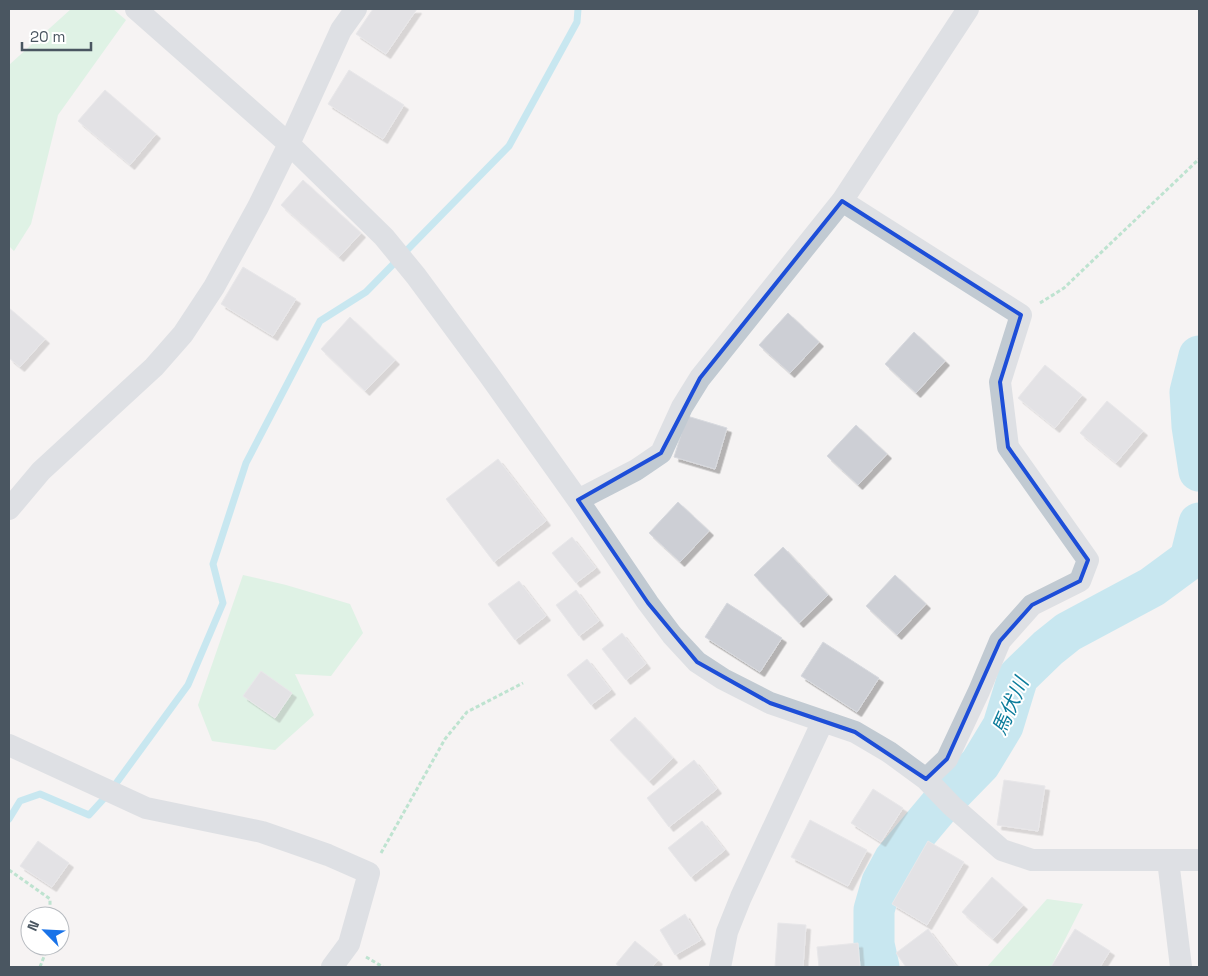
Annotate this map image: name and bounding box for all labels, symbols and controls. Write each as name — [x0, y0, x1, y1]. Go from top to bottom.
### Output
scale bar — [22, 20, 91, 52]
text: 20 m — [30, 27, 65, 46]
water label: 馬伏川 — [986, 671, 1035, 739]
north arrow — [20, 906, 70, 956]
text: N — [23, 918, 43, 934]

